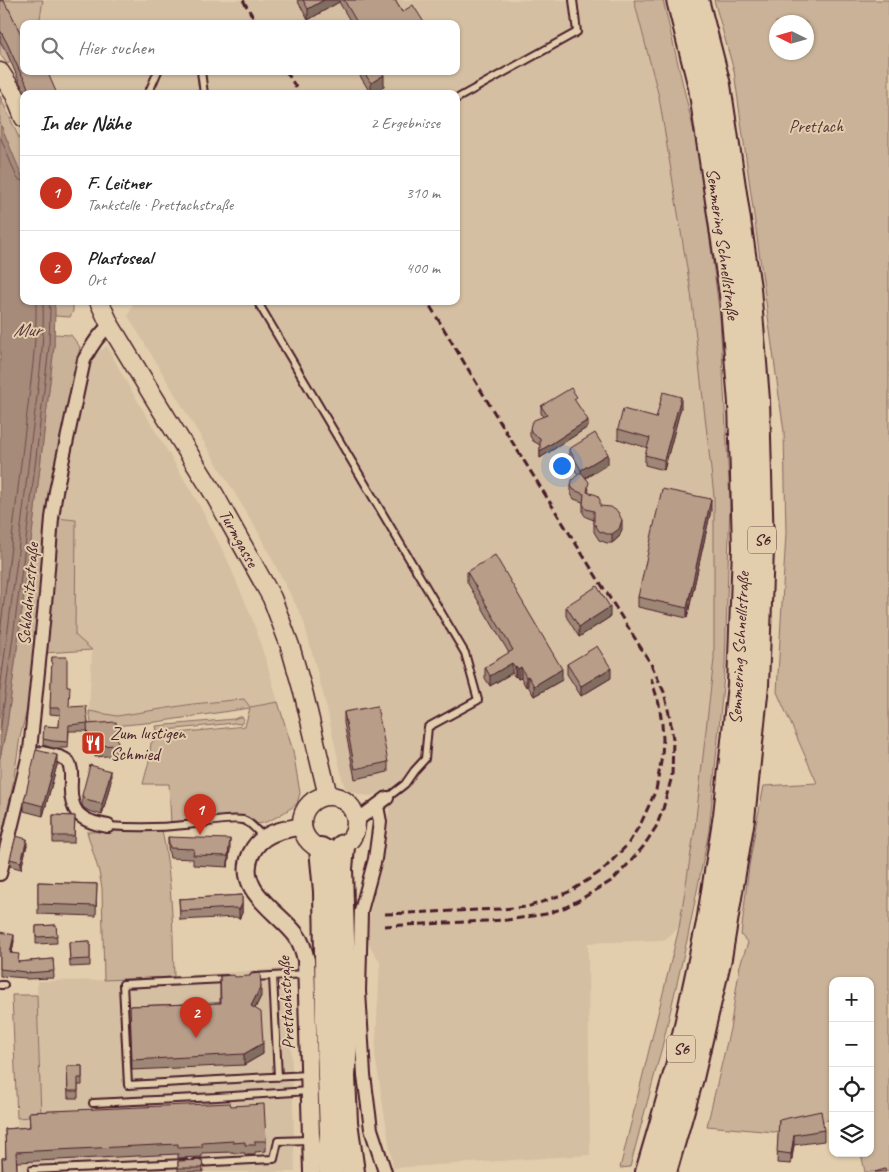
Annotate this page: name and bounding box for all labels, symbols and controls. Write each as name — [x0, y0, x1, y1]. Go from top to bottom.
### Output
north arrow — [769, 15, 814, 60]
search box — [20, 20, 460, 75]
icon: search — [38, 34, 66, 62]
text: Hier suchen — [78, 36, 154, 60]
text: In der Nähe — [40, 110, 130, 136]
text: 2 Ergebnisse — [371, 113, 440, 133]
park label: Prettach — [789, 115, 844, 137]
street label: Semmering Schnellstraße — [701, 167, 745, 322]
text: F. Leitner — [87, 171, 151, 195]
text: 1 — [52, 183, 60, 203]
text: 310 m — [406, 183, 440, 203]
text: Tankstelle · Prettachstraße — [87, 195, 233, 215]
text: Plastoseal — [87, 246, 153, 270]
text: 2 — [52, 258, 60, 278]
text: 400 m — [406, 258, 440, 278]
text: Ort — [87, 270, 106, 290]
water label: Mur — [13, 318, 45, 342]
your location — [549, 453, 575, 479]
street label: Turmgasse — [214, 505, 264, 572]
road number: S6 — [748, 526, 776, 554]
street label: Schladnitzstraße — [13, 541, 44, 646]
street label: Semmering Schnellstraße — [724, 570, 754, 725]
place label: Zum lustigen Schmied — [110, 722, 186, 765]
restaurant icon: Zum lustigen Schmied — [80, 730, 106, 756]
pin: 1 — [184, 794, 216, 835]
street label: Prettachstraße — [273, 955, 299, 1050]
map controls — [829, 977, 874, 1157]
button: + — [829, 977, 874, 1022]
pin: 2 — [180, 997, 212, 1038]
button: − — [829, 1022, 874, 1067]
road number: S6 — [667, 1036, 695, 1062]
button: locate — [829, 1067, 874, 1112]
button: layers — [829, 1112, 874, 1157]

